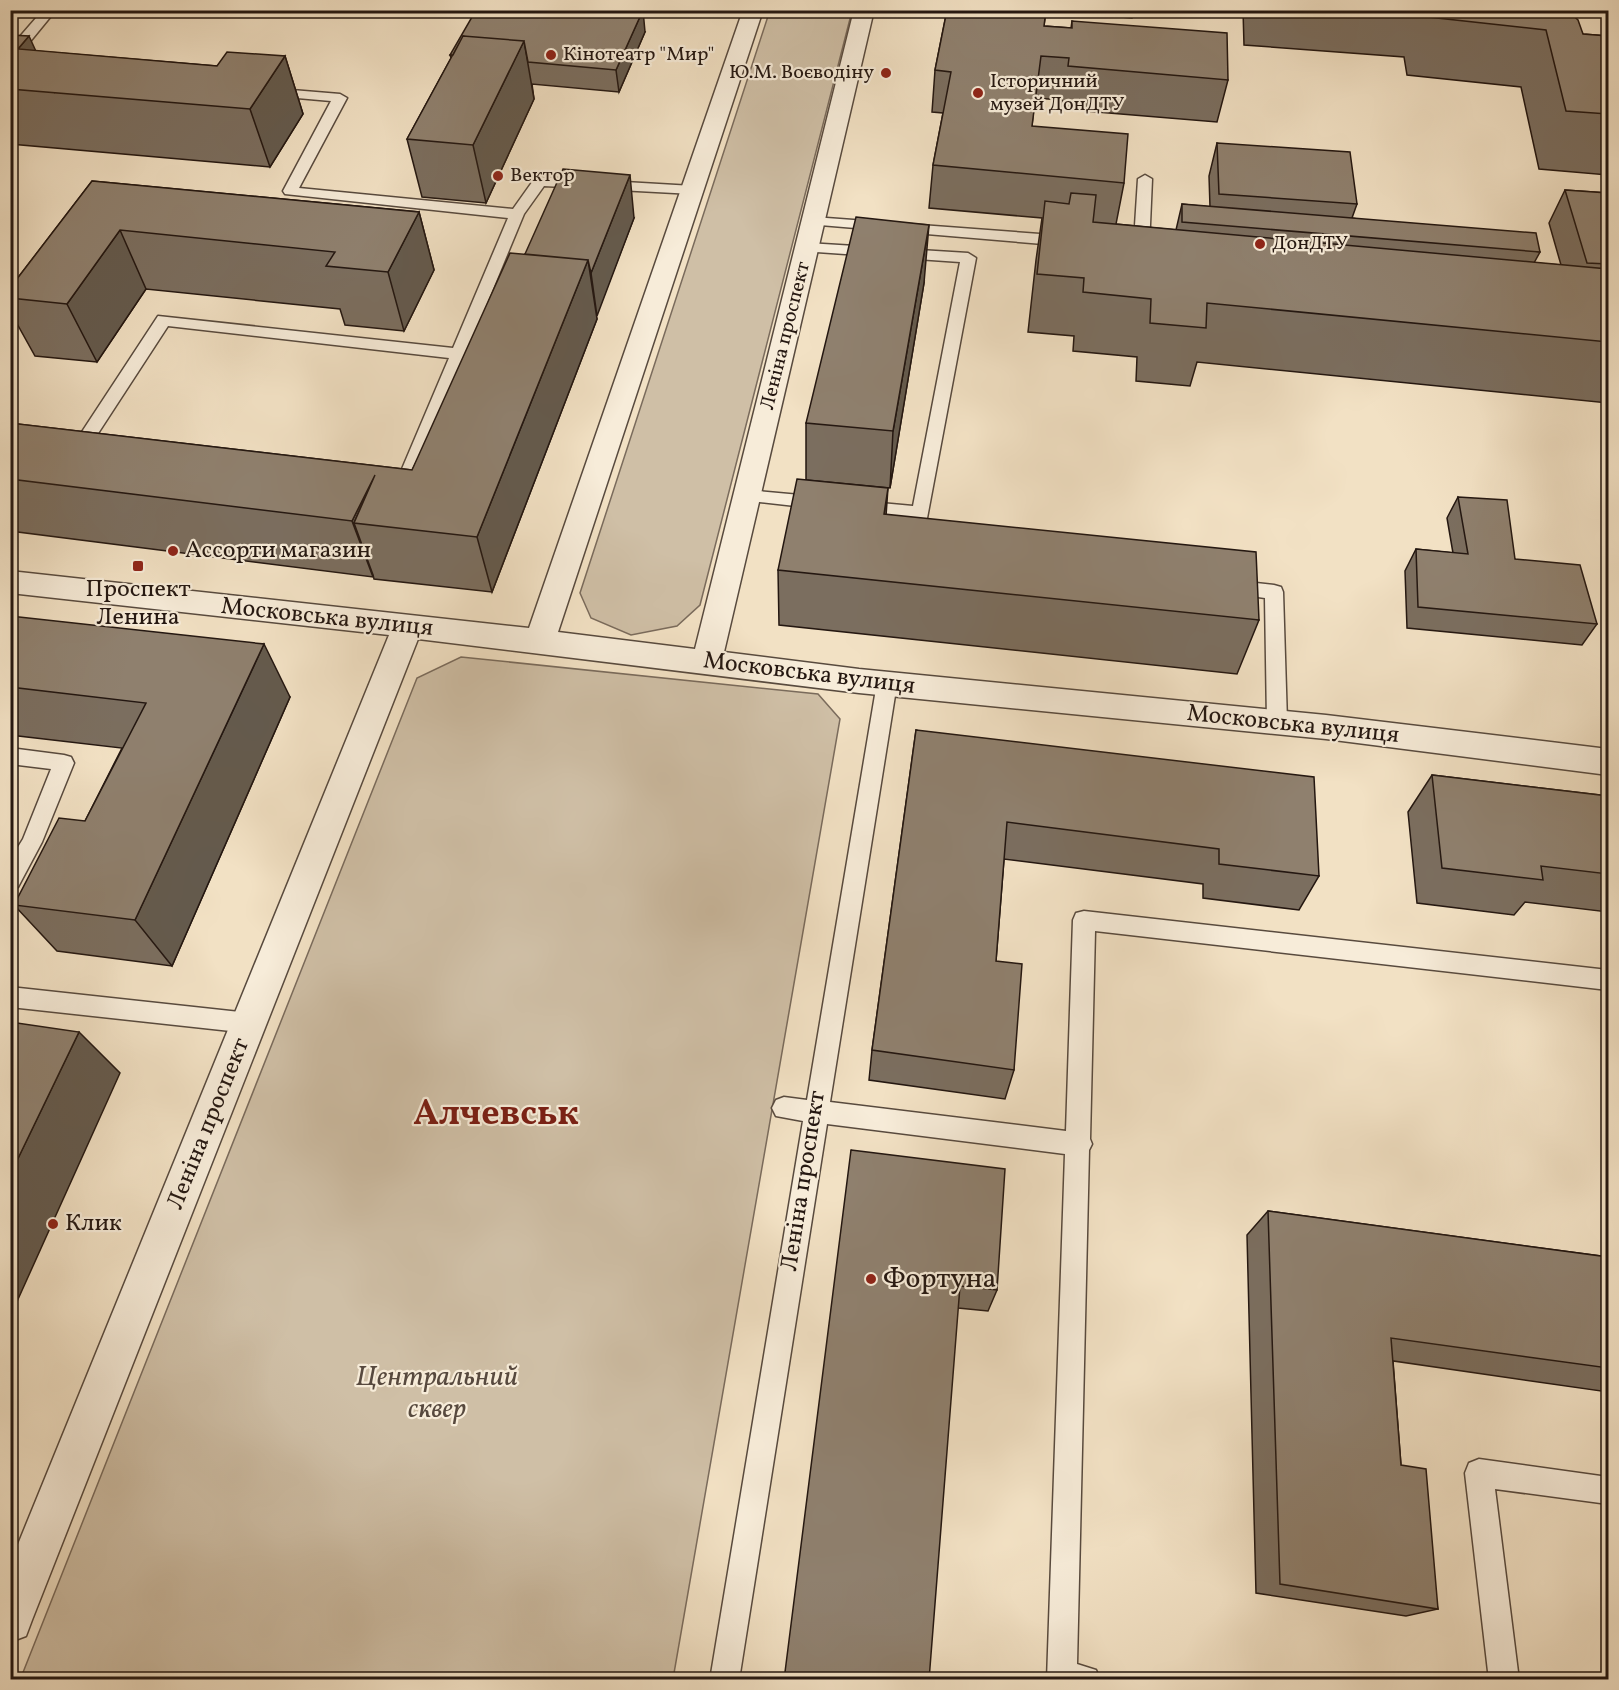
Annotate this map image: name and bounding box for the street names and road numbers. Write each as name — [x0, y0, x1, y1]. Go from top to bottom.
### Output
street label: Леніна проспект — [754, 259, 818, 413]
street label: Московська вулиця — [219, 590, 435, 646]
street label: Московська вулиця — [701, 644, 917, 704]
street label: Московська вулиця — [1185, 697, 1401, 753]
street label: Леніна проспект — [159, 1033, 259, 1215]
street label: Леніна проспект — [773, 1088, 835, 1274]

